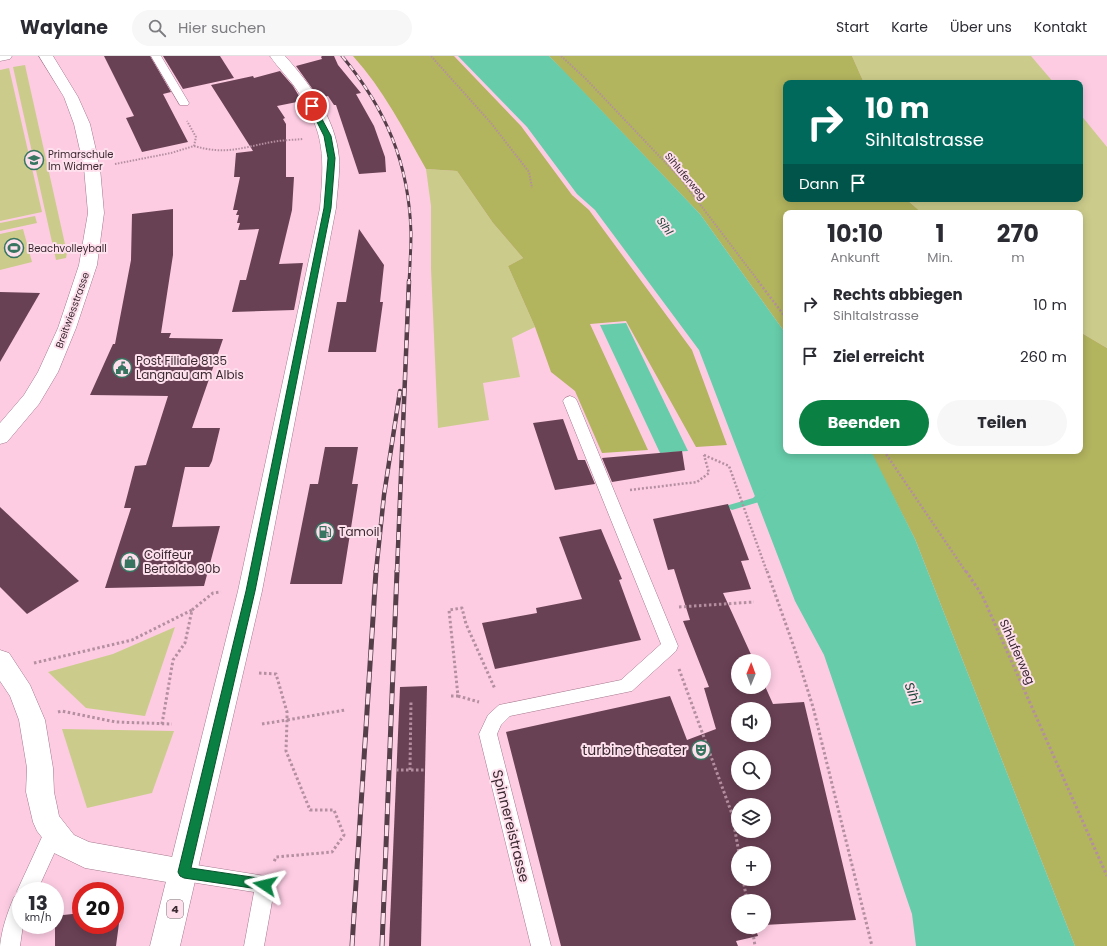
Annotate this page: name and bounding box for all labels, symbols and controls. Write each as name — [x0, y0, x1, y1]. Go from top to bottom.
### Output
search box — [132, 10, 412, 46]
text: Waylane — [20, 14, 108, 41]
icon: search — [146, 17, 168, 39]
text: Hier suchen — [178, 17, 266, 38]
text: Start — [836, 17, 869, 37]
text: Karte — [891, 17, 928, 37]
text: Über uns — [950, 17, 1012, 37]
text: Kontakt — [1034, 17, 1087, 37]
pin — [295, 89, 329, 123]
text: 10 m — [865, 89, 929, 128]
icon: arrive — [301, 95, 323, 117]
icon: right — [799, 96, 851, 148]
text: Sihltalstrasse — [865, 127, 984, 152]
place label: Primarschule Im Widmer — [48, 147, 114, 174]
school or university icon: Primarschule Im Widmer — [23, 149, 45, 171]
street label: Sihluferweg — [661, 149, 710, 203]
icon: arrive — [847, 172, 869, 194]
text: Dann — [799, 173, 839, 194]
water label: Sihl — [653, 214, 677, 239]
text: 10:10 — [827, 217, 883, 250]
text: 1 — [935, 217, 944, 250]
text: 270 — [997, 217, 1039, 250]
sports icon: Beachvolleyball — [3, 237, 25, 259]
place label: Beachvolleyball — [28, 241, 107, 256]
text: Ankunft — [830, 248, 880, 267]
text: Min. — [927, 248, 953, 267]
text: m — [1011, 248, 1025, 267]
street label: Breitwiesstrasse — [52, 270, 93, 350]
text: Rechts abbiegen — [833, 284, 963, 305]
icon: right — [799, 293, 821, 315]
text: 10 m — [1033, 294, 1067, 315]
text: Sihltalstrasse — [833, 306, 919, 325]
icon: arrive — [799, 345, 821, 367]
text: Ziel erreicht — [833, 346, 924, 367]
text: 260 m — [1020, 346, 1067, 367]
place label: Post Filiale 8135 Langnau am Albis — [136, 352, 244, 383]
public building icon: Post Filiale 8135 Langnau am Albis — [111, 357, 133, 379]
button: Beenden — [799, 400, 929, 446]
button: Teilen — [937, 400, 1067, 446]
fuel station icon: Tamoil — [314, 521, 336, 543]
place label: Tamoil — [339, 523, 380, 540]
place label: Coiffeur Bertoldo 90b — [144, 546, 220, 577]
shop icon: Coiffeur Bertoldo 90b — [119, 551, 141, 573]
street label: Sihluferweg — [996, 617, 1039, 687]
north arrow — [731, 654, 771, 694]
map controls — [731, 654, 771, 934]
water label: Sihl — [900, 679, 926, 708]
button: sound — [731, 702, 771, 742]
theatre icon: turbine theater — [690, 739, 712, 761]
place label: turbine theater — [582, 740, 687, 760]
button: search — [731, 750, 771, 790]
street label: Spinnereistrasse — [487, 768, 535, 885]
button: layers — [731, 798, 771, 838]
button: + — [731, 846, 771, 886]
position arrow — [244, 864, 286, 906]
speed limit sign: 20 — [72, 882, 124, 934]
text: 13 — [28, 889, 48, 917]
button: − — [731, 894, 771, 934]
road number: 4 — [167, 900, 183, 918]
text: km/h — [25, 910, 51, 925]

